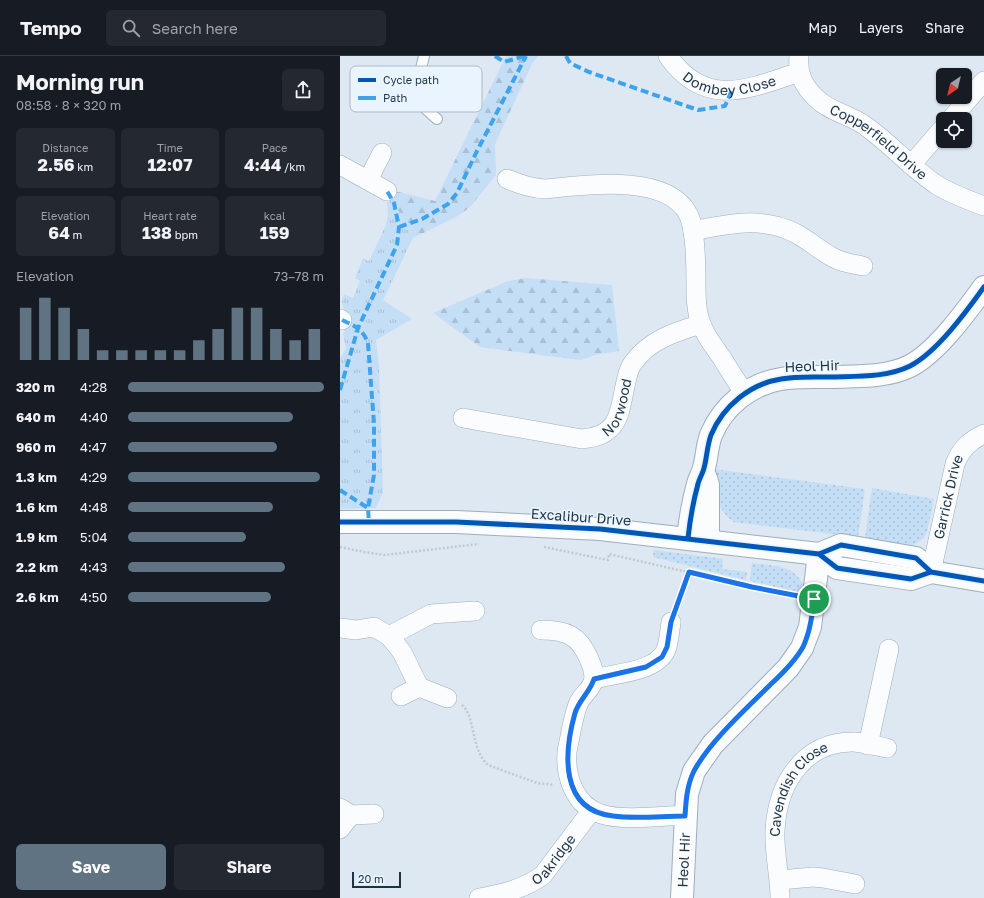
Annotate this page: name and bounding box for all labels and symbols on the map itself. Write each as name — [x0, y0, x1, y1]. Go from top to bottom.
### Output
legend — [350, 66, 482, 112]
street label: Dombey Close — [680, 68, 778, 98]
north arrow — [936, 68, 972, 104]
text: Cycle path — [383, 73, 439, 86]
text: Path — [383, 91, 407, 104]
street label: Copperfield Drive — [827, 100, 931, 183]
street label: Heol Hir — [784, 356, 840, 375]
street label: Norwood — [598, 377, 634, 440]
street label: Garrick Drive — [930, 451, 966, 541]
street label: Excalibur Drive — [530, 505, 632, 528]
pin — [797, 582, 831, 616]
street label: Cavendish Close — [766, 738, 830, 837]
street label: Oakridge — [528, 831, 579, 888]
street label: Heol Hir — [674, 832, 693, 888]
scale bar — [352, 870, 401, 889]

